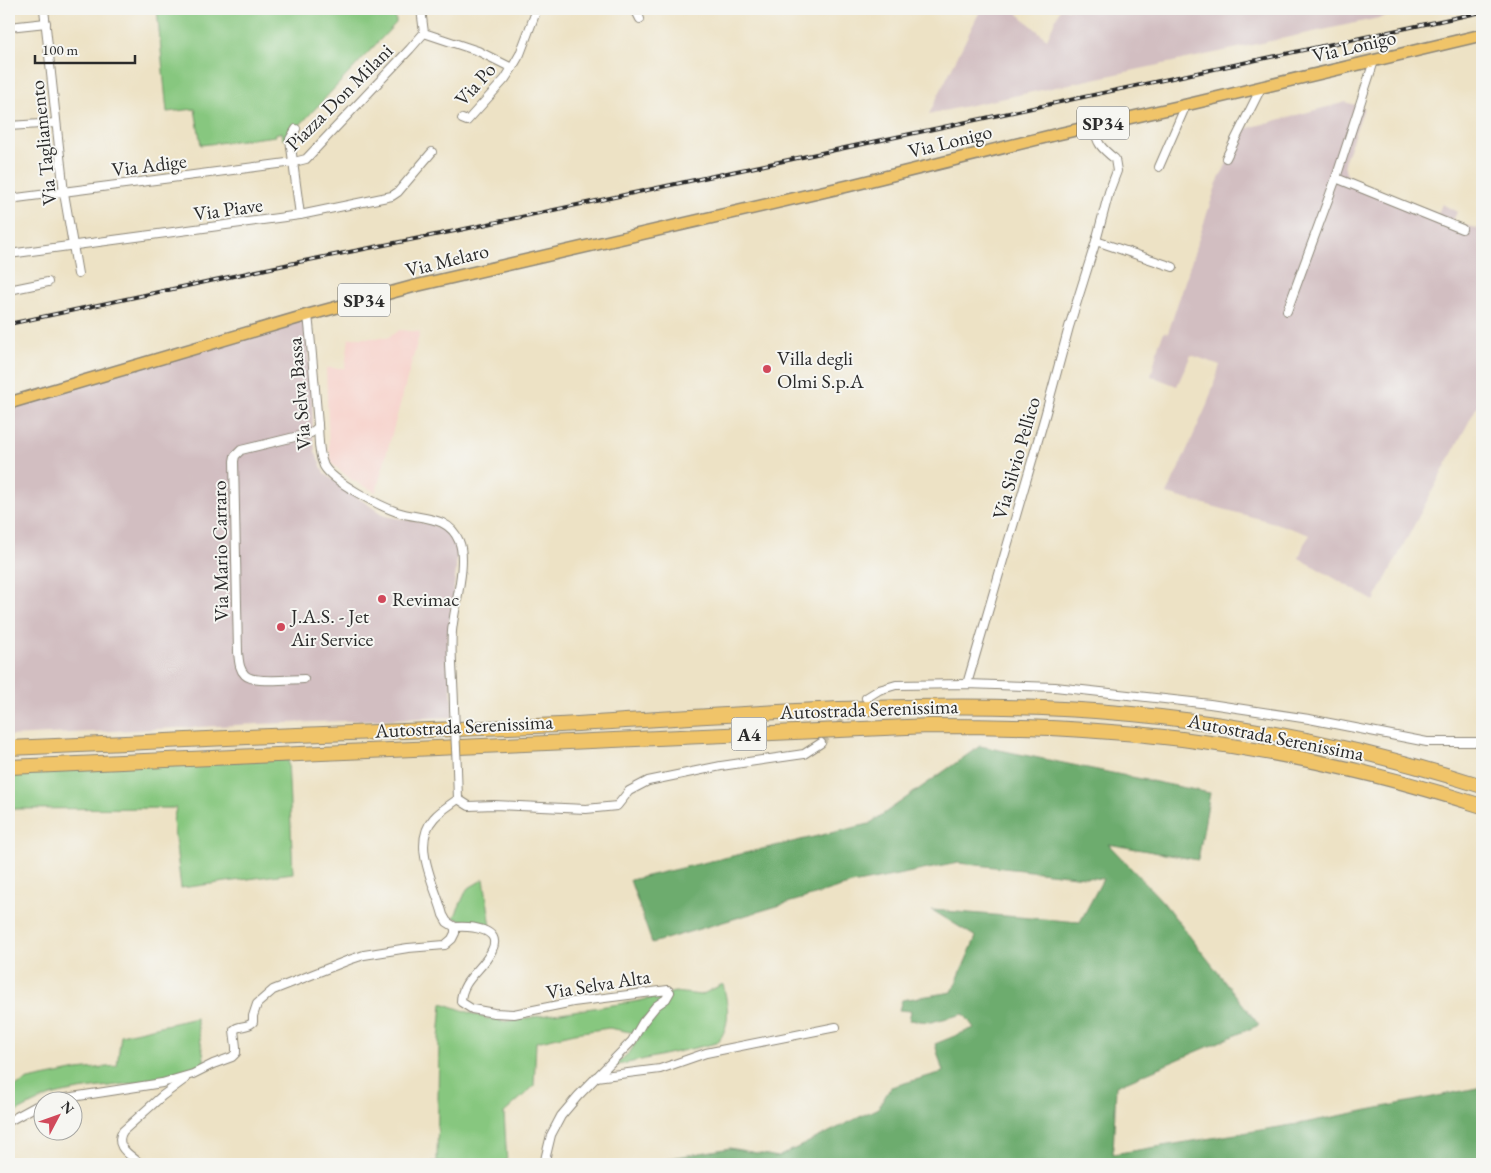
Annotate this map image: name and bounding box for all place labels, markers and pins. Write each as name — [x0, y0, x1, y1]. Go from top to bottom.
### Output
place label: Villa degli Olmi S.p.A — [777, 345, 864, 394]
marker: Villa degli Olmi S.p.A — [761, 363, 773, 375]
place label: Revimac — [392, 586, 459, 612]
marker: Revimac — [376, 593, 388, 605]
place label: J.A.S. - Jet Air Service — [289, 603, 374, 652]
marker: J.A.S. - Jet Air Service — [275, 621, 287, 633]

